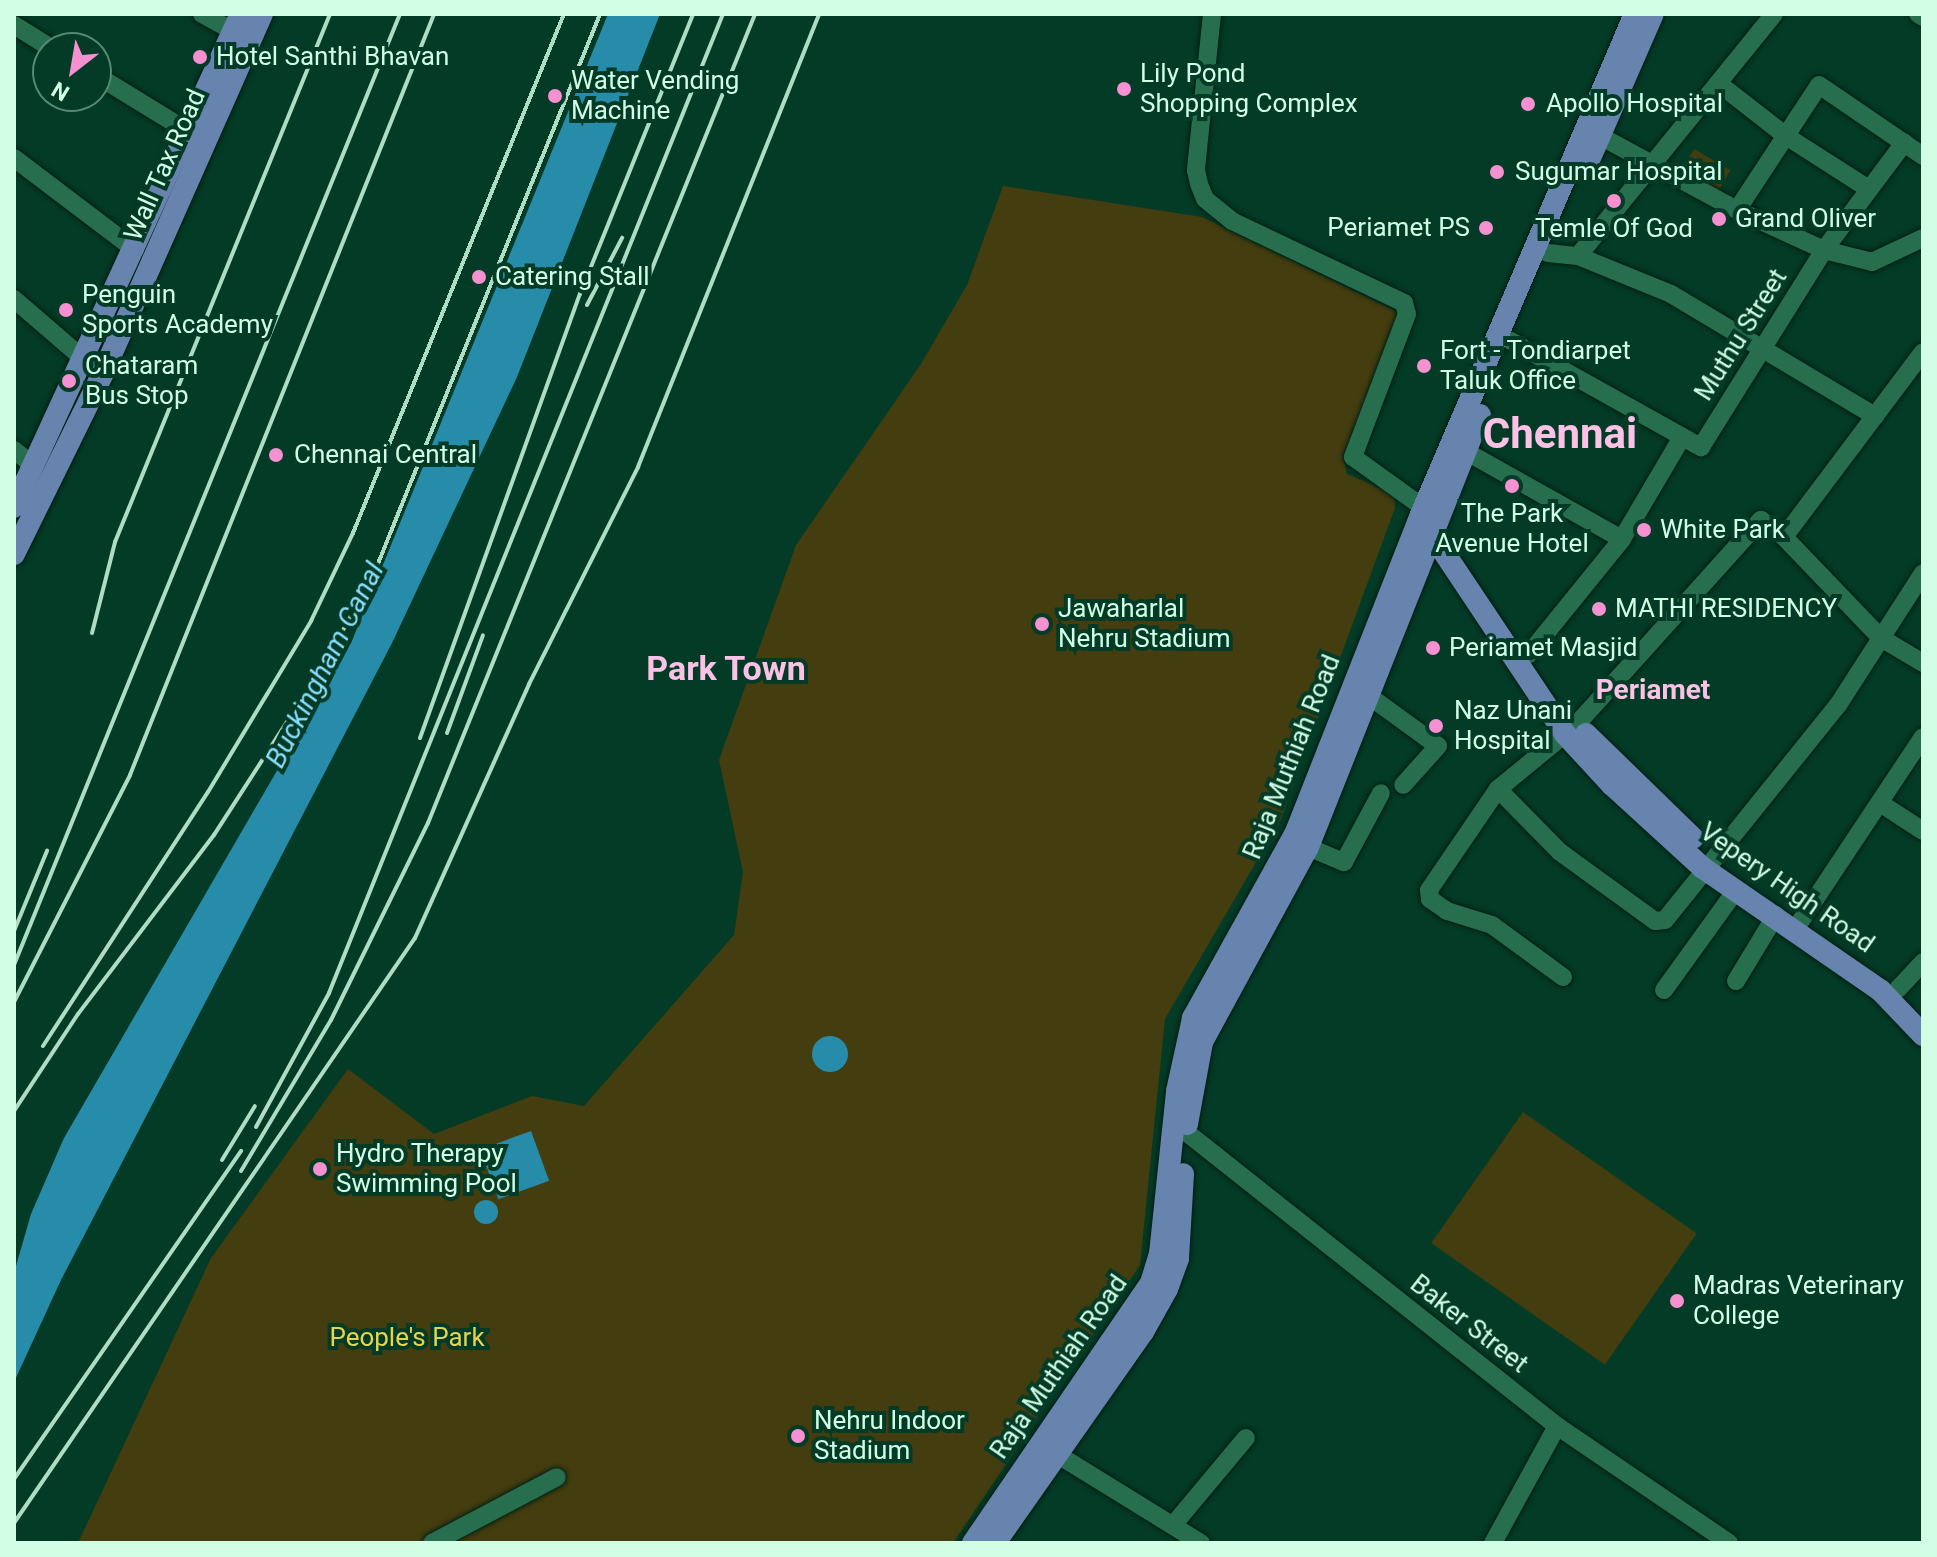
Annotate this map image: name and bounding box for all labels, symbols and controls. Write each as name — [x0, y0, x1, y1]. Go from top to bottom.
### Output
north arrow — [32, 32, 112, 112]
place label: Hotel Santhi Bhavan — [216, 41, 449, 73]
marker: Hotel Santhi Bhavan — [191, 48, 209, 66]
place label: Lily Pond Shopping Complex — [1140, 58, 1358, 120]
place label: Water Vending Machine — [571, 65, 739, 126]
text: N — [47, 77, 74, 106]
marker: Lily Pond Shopping Complex — [1115, 80, 1133, 98]
street label: Wall Tax Road — [118, 84, 212, 246]
marker: Water Vending Machine — [546, 87, 564, 105]
place label: Apollo Hospital — [1546, 88, 1723, 120]
marker: Apollo Hospital — [1517, 93, 1539, 115]
place label: Sugumar Hospital — [1515, 156, 1723, 188]
marker: Sugumar Hospital — [1486, 161, 1508, 183]
marker: Temle Of God — [1605, 192, 1623, 210]
place label: Grand Oliver — [1735, 203, 1876, 235]
marker: Grand Oliver — [1710, 210, 1728, 228]
place label: Periamet PS — [1327, 212, 1470, 244]
place label: Temle Of God — [1535, 213, 1693, 245]
marker: Periamet PS — [1477, 219, 1495, 237]
place label: Catering Stall — [495, 261, 650, 293]
street label: Muthu Street — [1688, 263, 1794, 407]
marker: Catering Stall — [470, 268, 488, 286]
place label: Penguin Sports Academy — [82, 279, 273, 340]
marker: Penguin Sports Academy — [57, 301, 75, 319]
place label: Fort - Tondiarpet Taluk Office — [1440, 335, 1631, 396]
place label: Chataram Bus Stop — [85, 350, 198, 412]
marker: Fort - Tondiarpet Taluk Office — [1415, 357, 1433, 375]
marker: Chataram Bus Stop — [60, 372, 78, 390]
district label: Chennai — [1483, 409, 1637, 459]
place label: Chennai Central — [294, 439, 477, 471]
marker: Chennai Central — [265, 444, 287, 466]
marker: The Park Avenue Hotel — [1503, 477, 1521, 495]
place label: The Park Avenue Hotel — [1435, 498, 1589, 560]
place label: White Park — [1660, 514, 1785, 546]
marker: White Park — [1635, 521, 1653, 539]
water label: Buckingham Canal — [259, 557, 391, 773]
place label: Jawaharlal Nehru Stadium — [1058, 593, 1230, 654]
place label: MATHI RESIDENCY — [1615, 593, 1837, 625]
marker: MATHI RESIDENCY — [1590, 600, 1608, 618]
marker: Jawaharlal Nehru Stadium — [1033, 615, 1051, 633]
place label: Periamet Masjid — [1449, 632, 1637, 664]
marker: Periamet Masjid — [1424, 639, 1442, 657]
district label: Park Town — [646, 649, 806, 689]
street label: Raja Muthiah Road — [1237, 650, 1347, 864]
district label: Periamet — [1596, 673, 1710, 707]
place label: Naz Unani Hospital — [1454, 695, 1572, 756]
marker: Naz Unani Hospital — [1425, 715, 1447, 737]
street label: Vepery High Road — [1694, 816, 1880, 960]
place label: Hydro Therapy Swimming Pool — [336, 1138, 517, 1200]
marker: Hydro Therapy Swimming Pool — [311, 1160, 329, 1178]
street label: Baker Street — [1404, 1268, 1534, 1380]
street label: Raja Muthiah Road — [984, 1269, 1134, 1465]
place label: Madras Veterinary College — [1693, 1270, 1904, 1332]
marker: Madras Veterinary College — [1668, 1292, 1686, 1310]
park label: People's Park — [329, 1322, 485, 1354]
place label: Nehru Indoor Stadium — [814, 1405, 965, 1466]
marker: Nehru Indoor Stadium — [789, 1427, 807, 1445]

